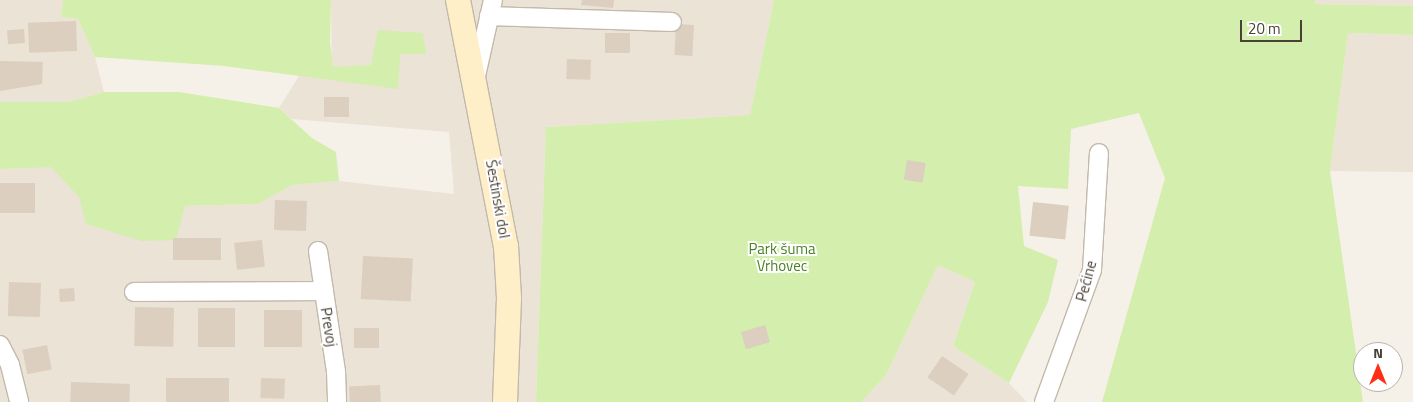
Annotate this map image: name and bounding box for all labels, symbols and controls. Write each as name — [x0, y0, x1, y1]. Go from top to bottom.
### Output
scale bar — [1243, 10, 1306, 42]
text: 20 m — [1248, 17, 1281, 40]
street label: Šestinski dol — [482, 158, 514, 240]
park label: Park šuma Vrhovec — [748, 239, 816, 274]
street label: Pećine — [1072, 258, 1100, 304]
street label: Prevoj — [317, 306, 341, 348]
north arrow — [1353, 342, 1403, 392]
text: N — [1373, 342, 1383, 363]

